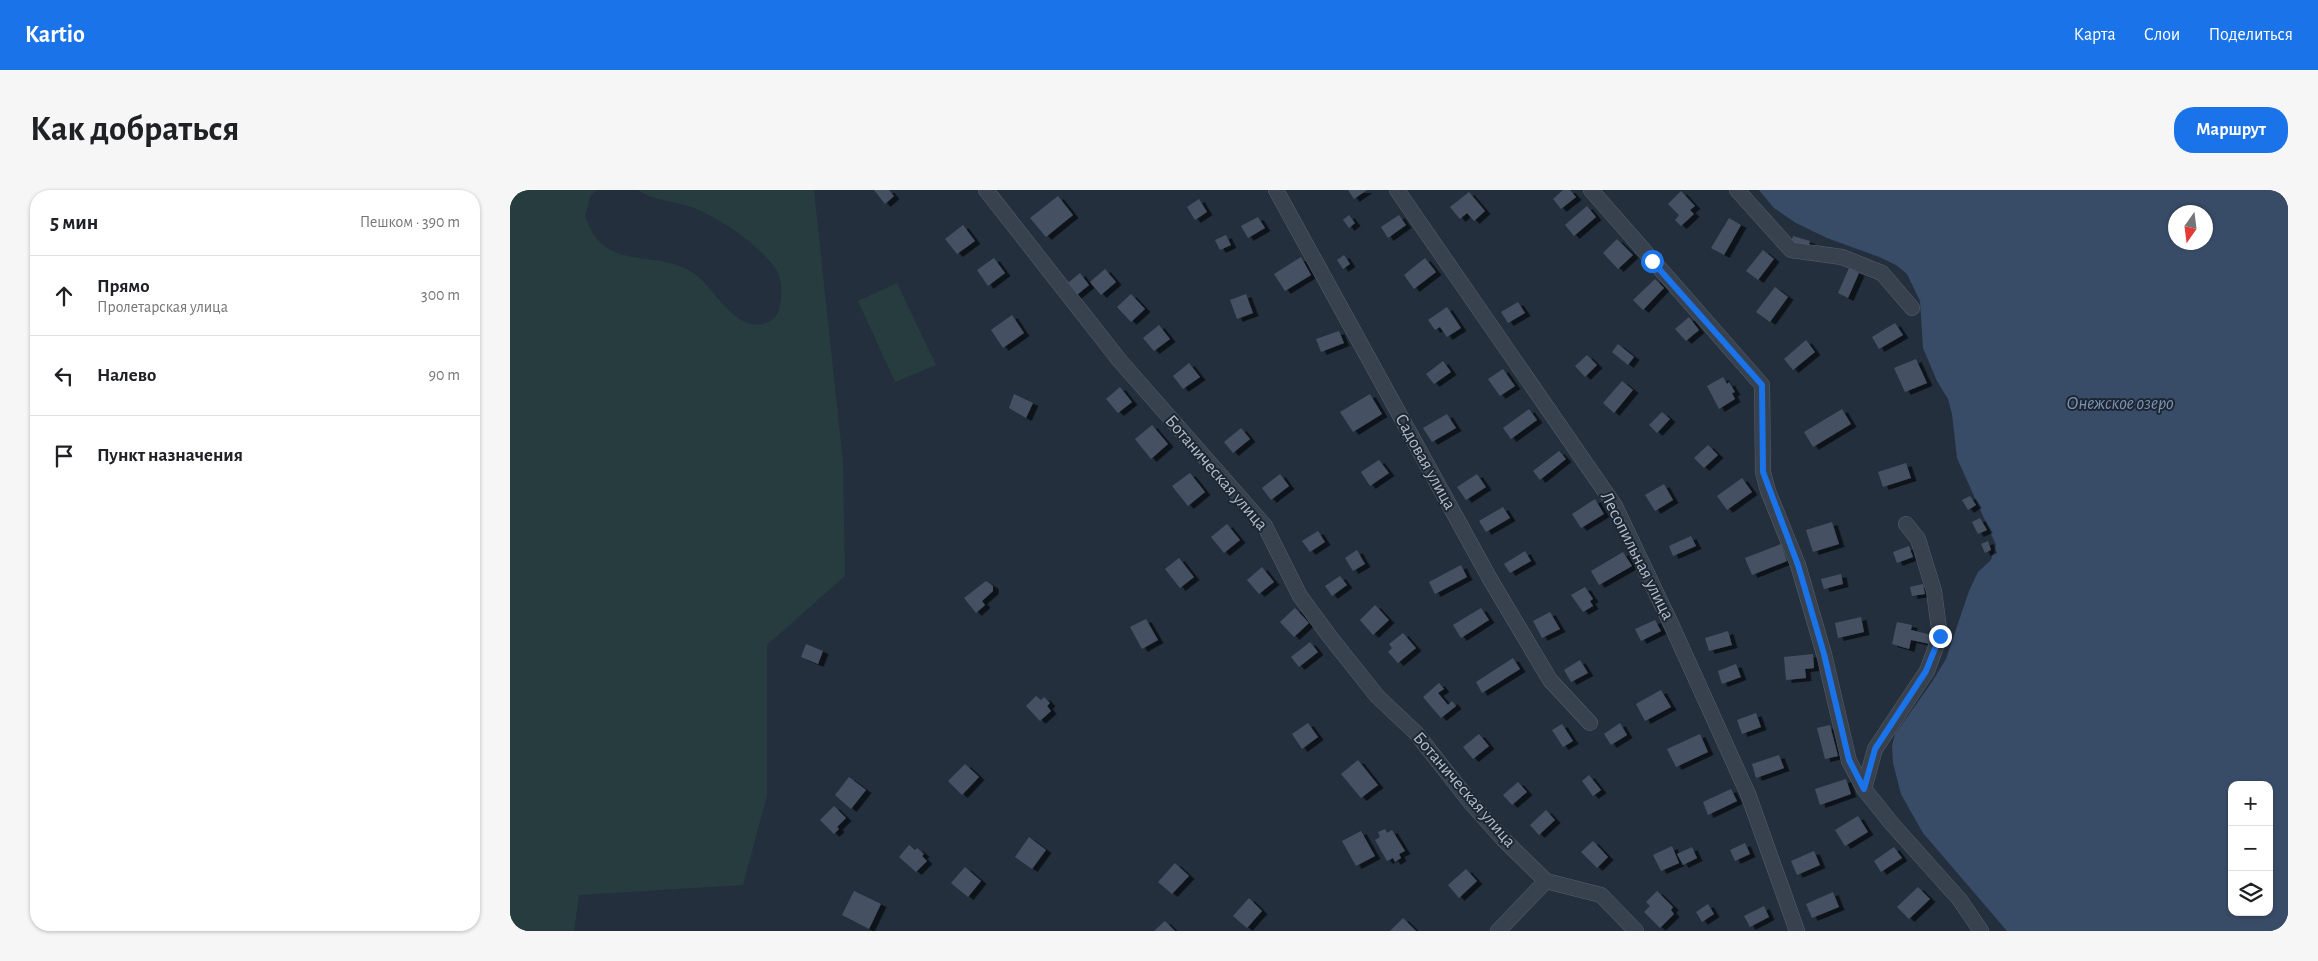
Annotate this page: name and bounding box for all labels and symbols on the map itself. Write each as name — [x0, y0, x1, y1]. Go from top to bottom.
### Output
north arrow — [2168, 205, 2213, 250]
route start — [1641, 250, 1664, 273]
water label: Онежское озеро — [2066, 394, 2174, 413]
street label: Садовая улица — [1391, 411, 1459, 513]
street label: Ботаническая улица — [1161, 412, 1271, 534]
street label: Лесопильная улица — [1597, 489, 1677, 623]
route end — [1929, 625, 1952, 648]
street label: Ботаническая улица — [1409, 729, 1519, 851]

